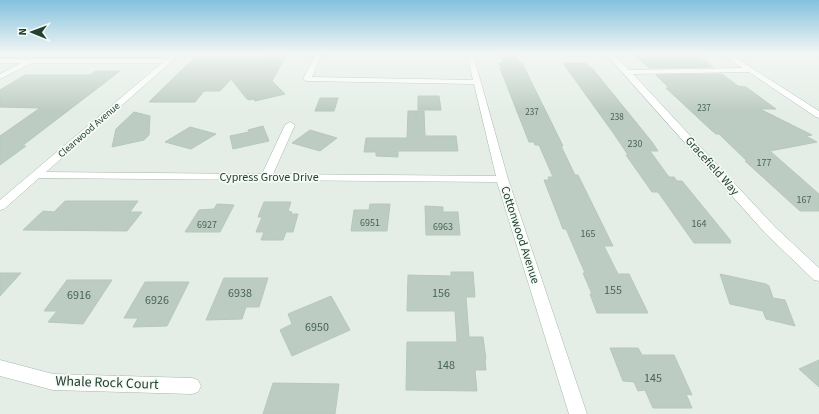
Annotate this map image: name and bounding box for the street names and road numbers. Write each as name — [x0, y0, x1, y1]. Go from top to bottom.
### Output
street label: Clearwood Avenue — [55, 99, 123, 161]
street label: Gracefield Way — [681, 133, 743, 199]
street label: Cypress Grove Drive — [219, 169, 319, 186]
street label: Cottonwood Avenue — [496, 184, 544, 286]
street label: Whale Rock Court — [55, 371, 159, 395]

